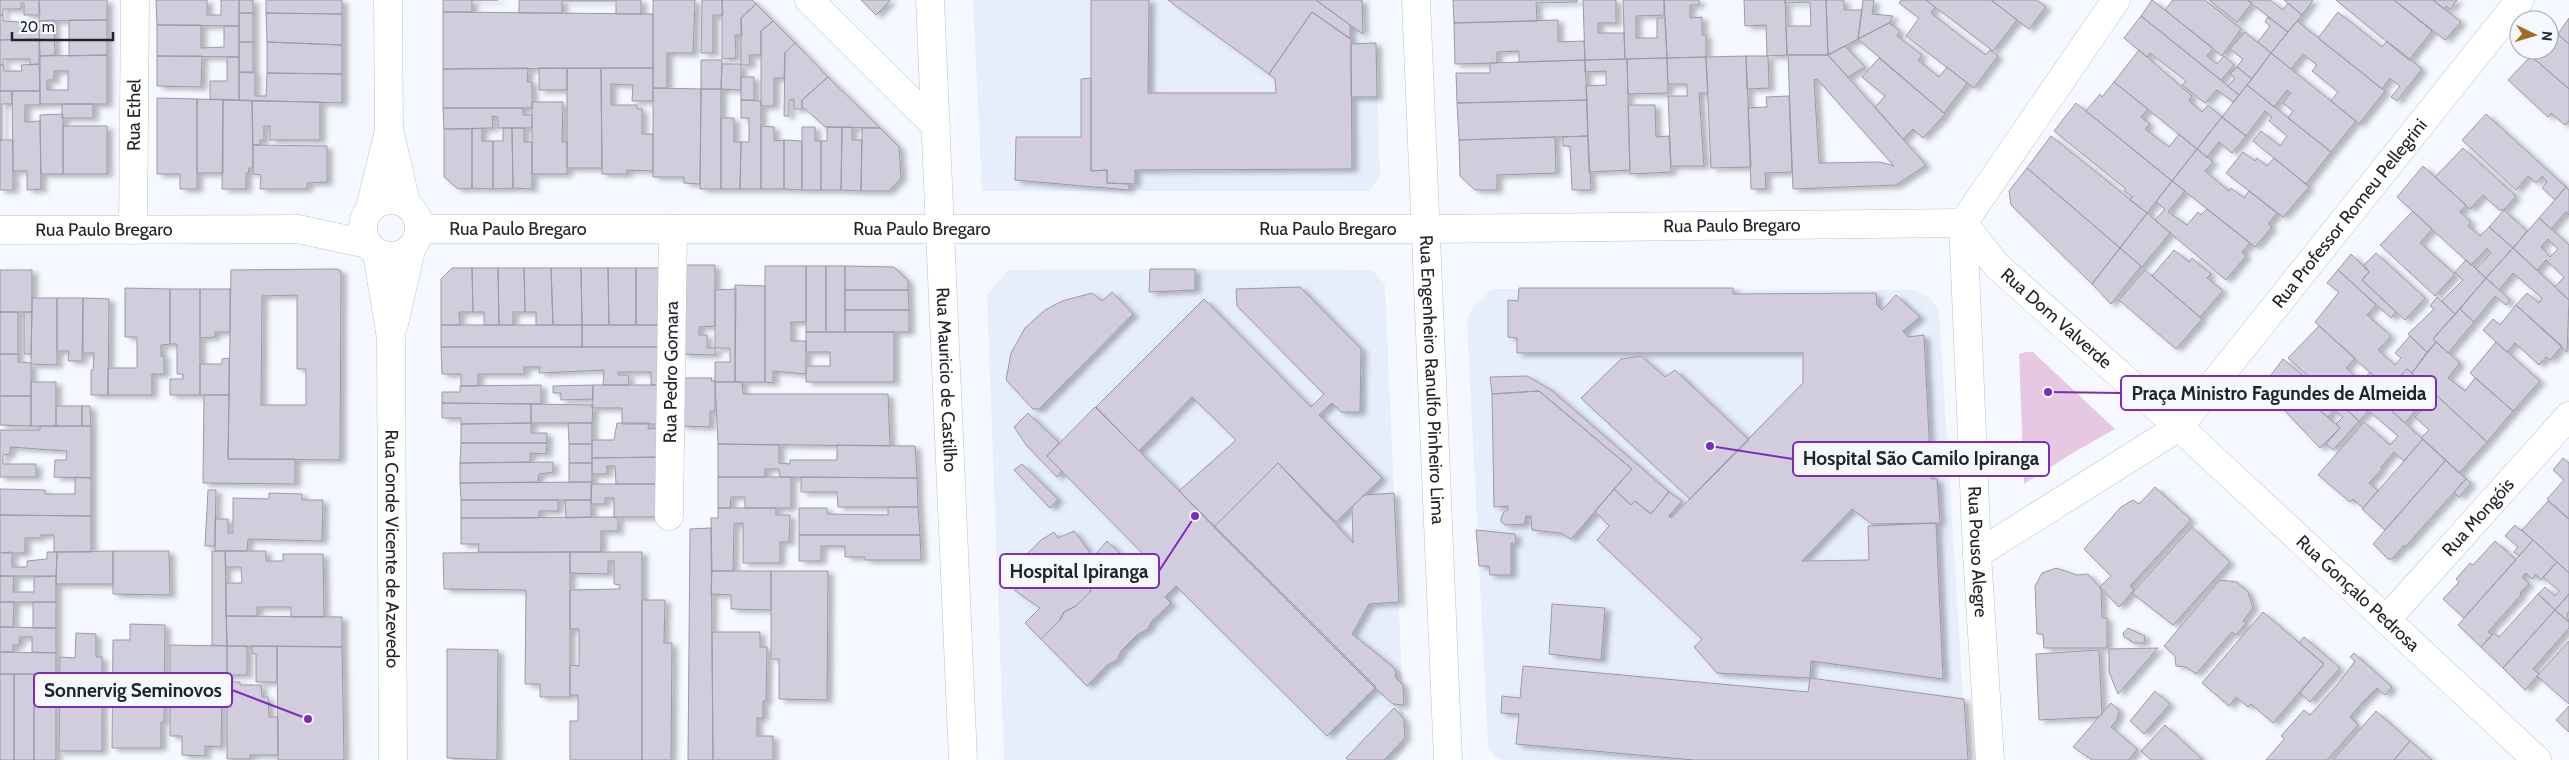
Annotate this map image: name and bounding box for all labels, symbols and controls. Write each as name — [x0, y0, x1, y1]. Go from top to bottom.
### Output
scale bar — [12, 10, 114, 42]
north arrow — [2509, 10, 2559, 60]
text: 20 m — [20, 18, 55, 36]
text: N — [2538, 30, 2556, 42]
street label: Rua Ethel — [123, 78, 145, 151]
street label: Rua Professor Romeu Pellegrini — [2267, 114, 2432, 312]
street label: Rua Paulo Bregaro — [1663, 214, 1801, 237]
street label: Rua Paulo Bregaro — [35, 218, 173, 241]
street label: Rua Paulo Bregaro — [449, 218, 587, 240]
street label: Rua Paulo Bregaro — [853, 218, 991, 240]
street label: Rua Paulo Bregaro — [1259, 218, 1397, 240]
street label: Rua Engenheiro Ranulfo Pinheiro Lima — [1415, 234, 1449, 525]
street label: Rua Dom Valverde — [1996, 263, 2116, 373]
street label: Rua Mauricio de Castilho — [931, 287, 961, 473]
street label: Rua Pedro Gomara — [659, 300, 683, 443]
callout: Praça Ministro Fagundes de Almeida — [2121, 376, 2436, 410]
text: Praça Ministro Fagundes de Almeida — [2131, 382, 2427, 405]
street label: Rua Conde Vicente de Azevedo — [380, 429, 404, 668]
callout: Hospital São Camilo Ipiranga — [1793, 442, 2049, 476]
text: Hospital São Camilo Ipiranga — [1803, 447, 2040, 470]
street label: Rua Mongóis — [2437, 474, 2519, 561]
street label: Rua Pouso Alegre — [1963, 485, 1992, 618]
street label: Rua Gonçalo Pedrosa — [2292, 531, 2424, 656]
callout: Hospital Ipiranga — [1000, 554, 1159, 588]
text: Hospital Ipiranga — [1010, 560, 1149, 583]
callout: Sonnervig Seminovos — [34, 673, 232, 707]
text: Sonnervig Seminovos — [44, 679, 222, 702]

